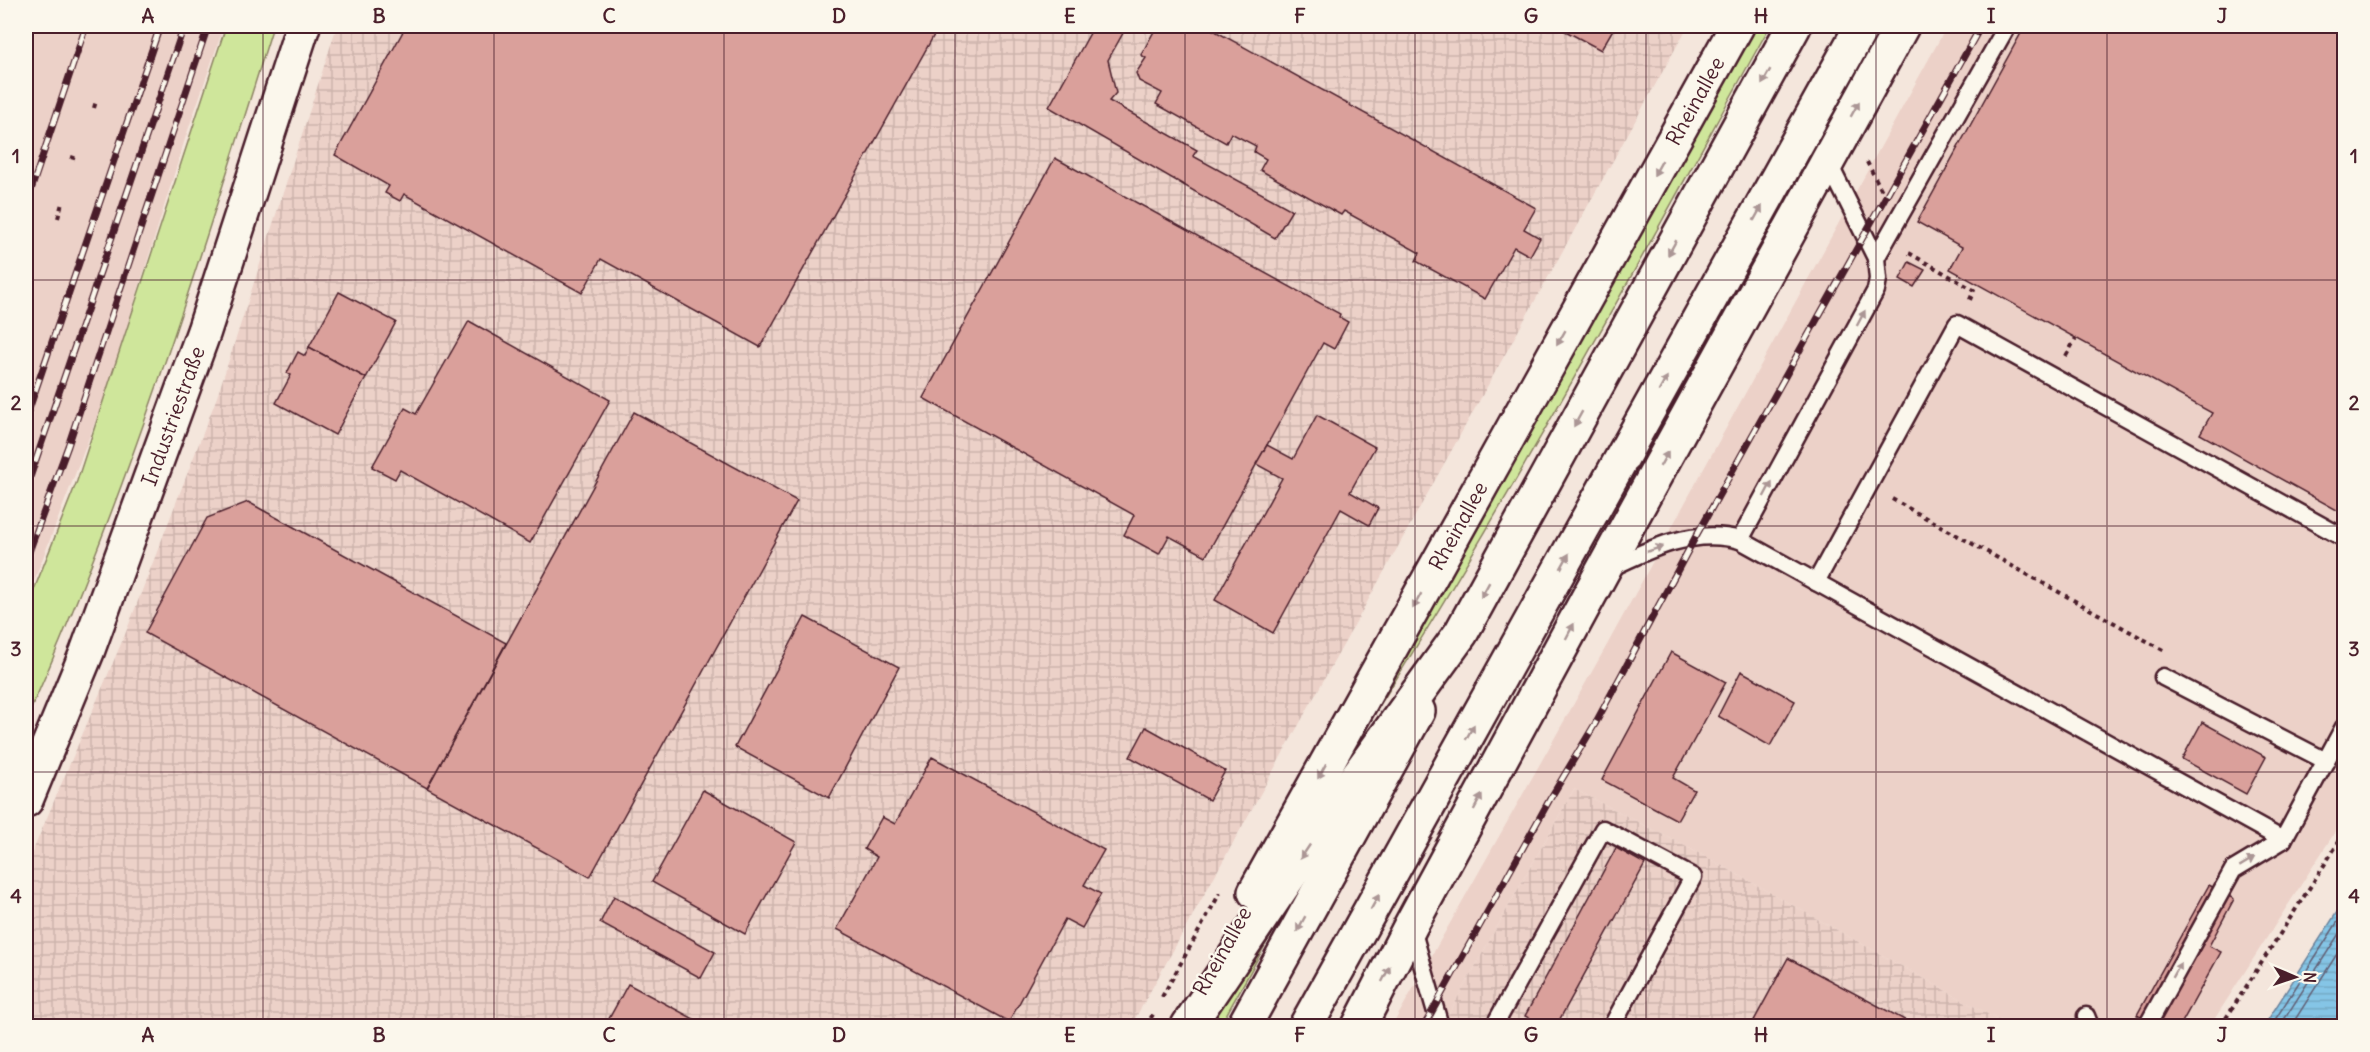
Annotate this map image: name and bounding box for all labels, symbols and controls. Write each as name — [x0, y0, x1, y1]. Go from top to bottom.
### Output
text: A — [142, 3, 155, 28]
text: B — [372, 3, 386, 28]
text: C — [602, 3, 616, 28]
text: D — [832, 3, 846, 28]
text: E — [1064, 3, 1076, 28]
text: F — [1294, 3, 1306, 28]
text: G — [1524, 3, 1538, 28]
text: H — [1754, 3, 1768, 28]
text: I — [1987, 3, 1996, 28]
text: J — [2217, 3, 2228, 28]
street label: Rheinallee — [1660, 52, 1730, 150]
one-way arrow — [1761, 69, 1771, 86]
one-way arrow — [1850, 101, 1861, 117]
text: 1 — [12, 143, 20, 168]
text: 1 — [2350, 143, 2358, 168]
one-way arrow — [1653, 160, 1663, 177]
one-way arrow — [1753, 205, 1763, 222]
one-way arrow — [1667, 240, 1677, 257]
one-way arrow — [1856, 309, 1866, 326]
one-way arrow — [1556, 330, 1567, 346]
street label: Industriestraße — [135, 342, 211, 490]
one-way arrow — [1658, 375, 1668, 392]
text: 2 — [11, 390, 22, 415]
text: 2 — [2349, 390, 2360, 415]
one-way arrow — [1573, 410, 1583, 427]
one-way arrow — [1659, 451, 1669, 468]
street label: Rheinallee — [1423, 477, 1493, 575]
one-way arrow — [1763, 480, 1773, 497]
one-way arrow — [1646, 543, 1664, 553]
one-way arrow — [1560, 552, 1570, 569]
one-way arrow — [1480, 581, 1490, 598]
one-way arrow — [1411, 593, 1422, 609]
one-way arrow — [1565, 622, 1575, 639]
text: 3 — [10, 636, 22, 661]
text: 3 — [2348, 636, 2360, 661]
one-way arrow — [1465, 723, 1475, 740]
one-way arrow — [1317, 763, 1327, 780]
one-way arrow — [1472, 794, 1483, 810]
one-way arrow — [1300, 844, 1311, 860]
one-way arrow — [2239, 856, 2255, 867]
text: 4 — [10, 883, 22, 908]
text: 4 — [2348, 883, 2360, 908]
one-way arrow — [1370, 893, 1380, 910]
street label: Rheinallee — [1187, 902, 1257, 1000]
one-way arrow — [1296, 915, 1306, 932]
north arrow — [2265, 947, 2325, 1007]
one-way arrow — [2172, 962, 2182, 979]
one-way arrow — [1381, 966, 1391, 983]
text: N — [2300, 972, 2320, 983]
text: A — [142, 1022, 155, 1047]
text: B — [372, 1022, 386, 1047]
text: C — [602, 1022, 616, 1047]
text: D — [832, 1022, 846, 1047]
text: E — [1064, 1022, 1076, 1047]
text: F — [1294, 1022, 1306, 1047]
text: G — [1524, 1022, 1538, 1047]
text: H — [1754, 1022, 1768, 1047]
text: I — [1987, 1022, 1996, 1047]
text: J — [2217, 1022, 2228, 1047]

